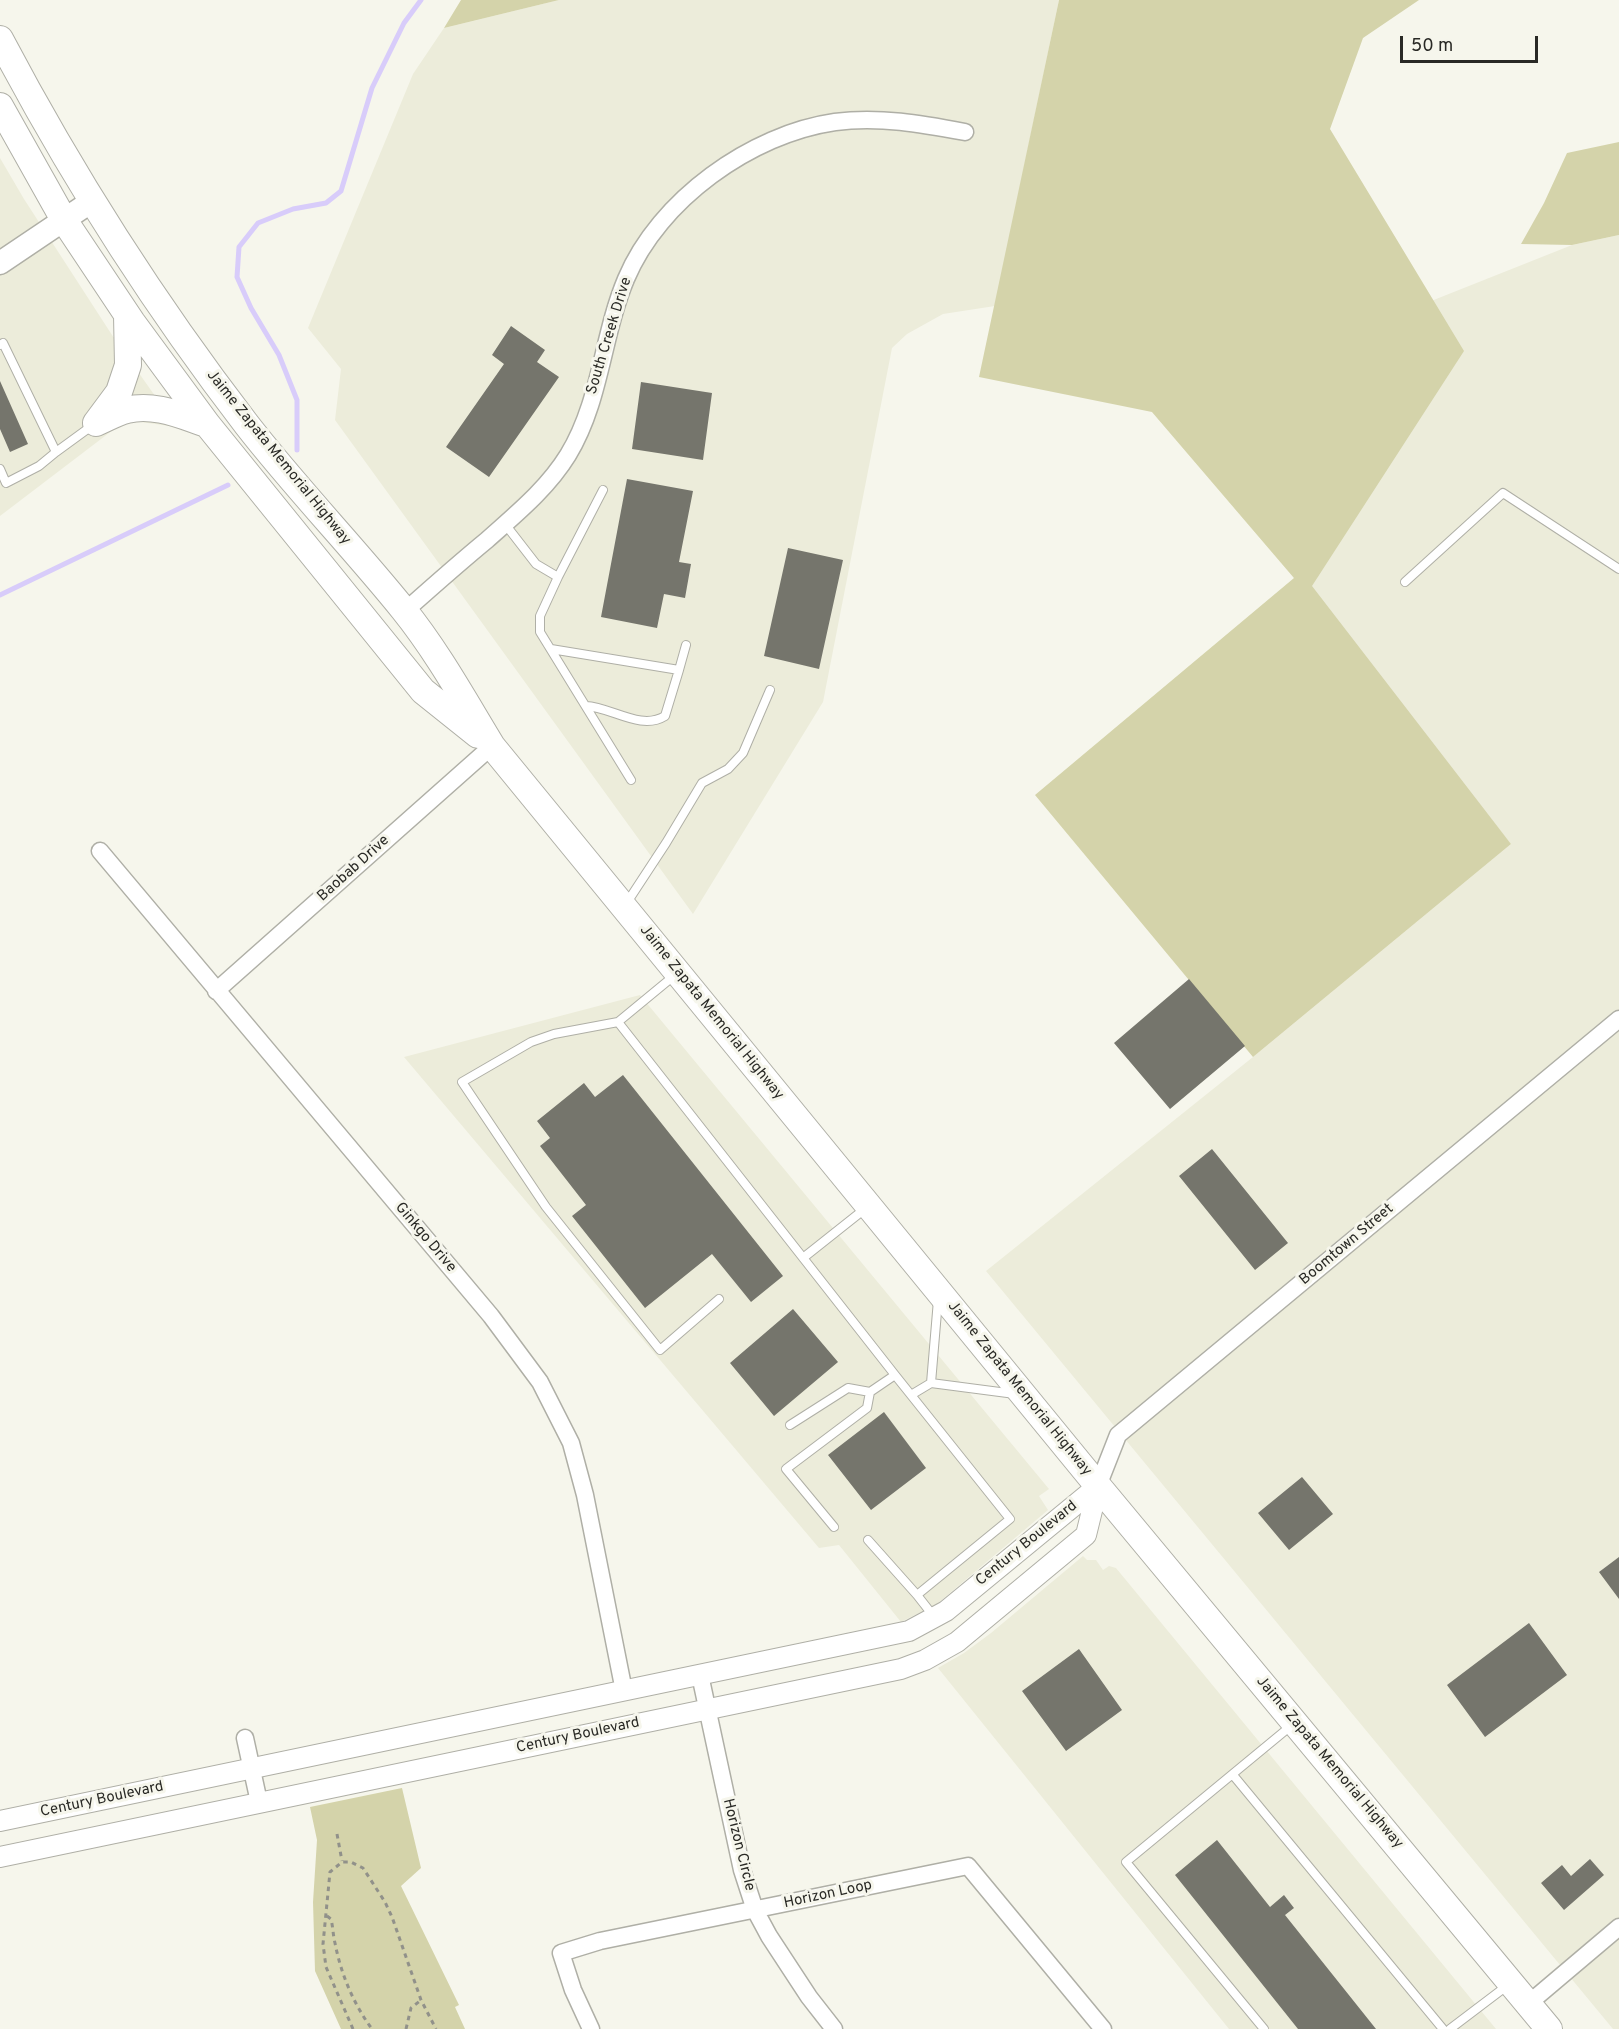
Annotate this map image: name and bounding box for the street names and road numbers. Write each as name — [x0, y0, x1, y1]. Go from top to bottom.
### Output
street label: South Creek Drive — [584, 275, 636, 397]
street label: Jaime Zapata Memorial Highway — [202, 367, 354, 549]
street label: Baobab Drive — [314, 832, 394, 906]
street label: Jaime Zapata Memorial Highway — [635, 922, 787, 1104]
street label: Ginkgo Drive — [391, 1199, 459, 1277]
street label: Boomtown Street — [1296, 1200, 1398, 1290]
street label: Jaime Zapata Memorial Highway — [943, 1298, 1095, 1480]
street label: Century Boulevard — [973, 1498, 1081, 1590]
street label: Jaime Zapata Memorial Highway — [1252, 1673, 1406, 1853]
street label: Century Boulevard — [515, 1714, 641, 1758]
street label: Century Boulevard — [39, 1778, 165, 1822]
street label: Horizon Circle — [718, 1797, 758, 1893]
street label: Horizon Loop — [782, 1877, 874, 1913]

